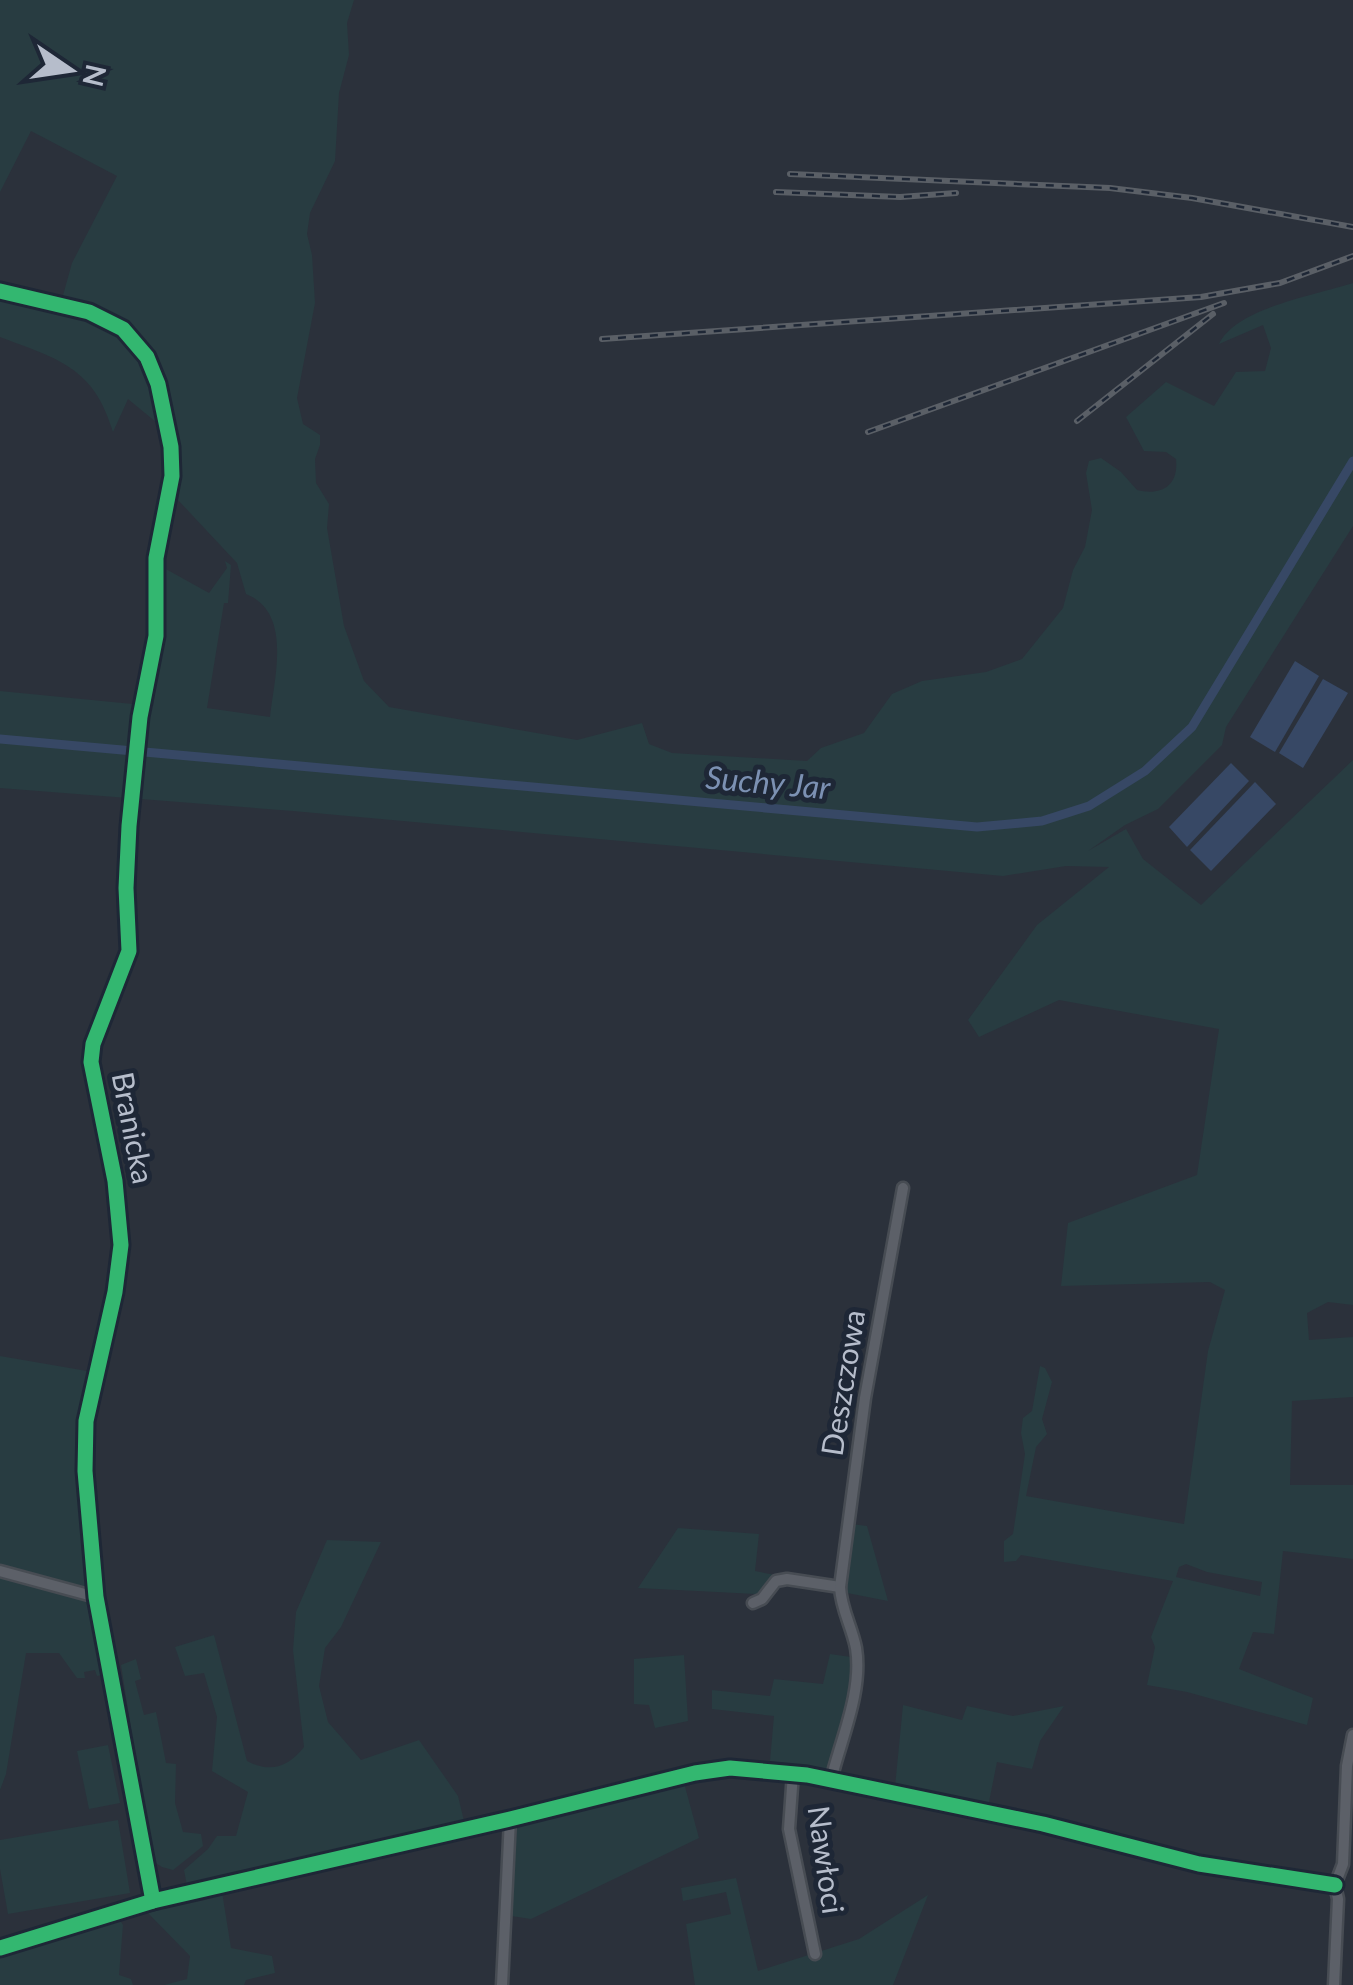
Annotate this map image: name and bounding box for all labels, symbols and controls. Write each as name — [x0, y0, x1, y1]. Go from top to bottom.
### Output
north arrow — [20, 20, 120, 120]
text: N — [76, 62, 114, 90]
water label: Suchy Jar — [704, 757, 833, 806]
street label: Branicka — [106, 1069, 162, 1187]
street label: Deszczowa — [813, 1307, 871, 1458]
street label: Nawłoci — [802, 1803, 852, 1916]

